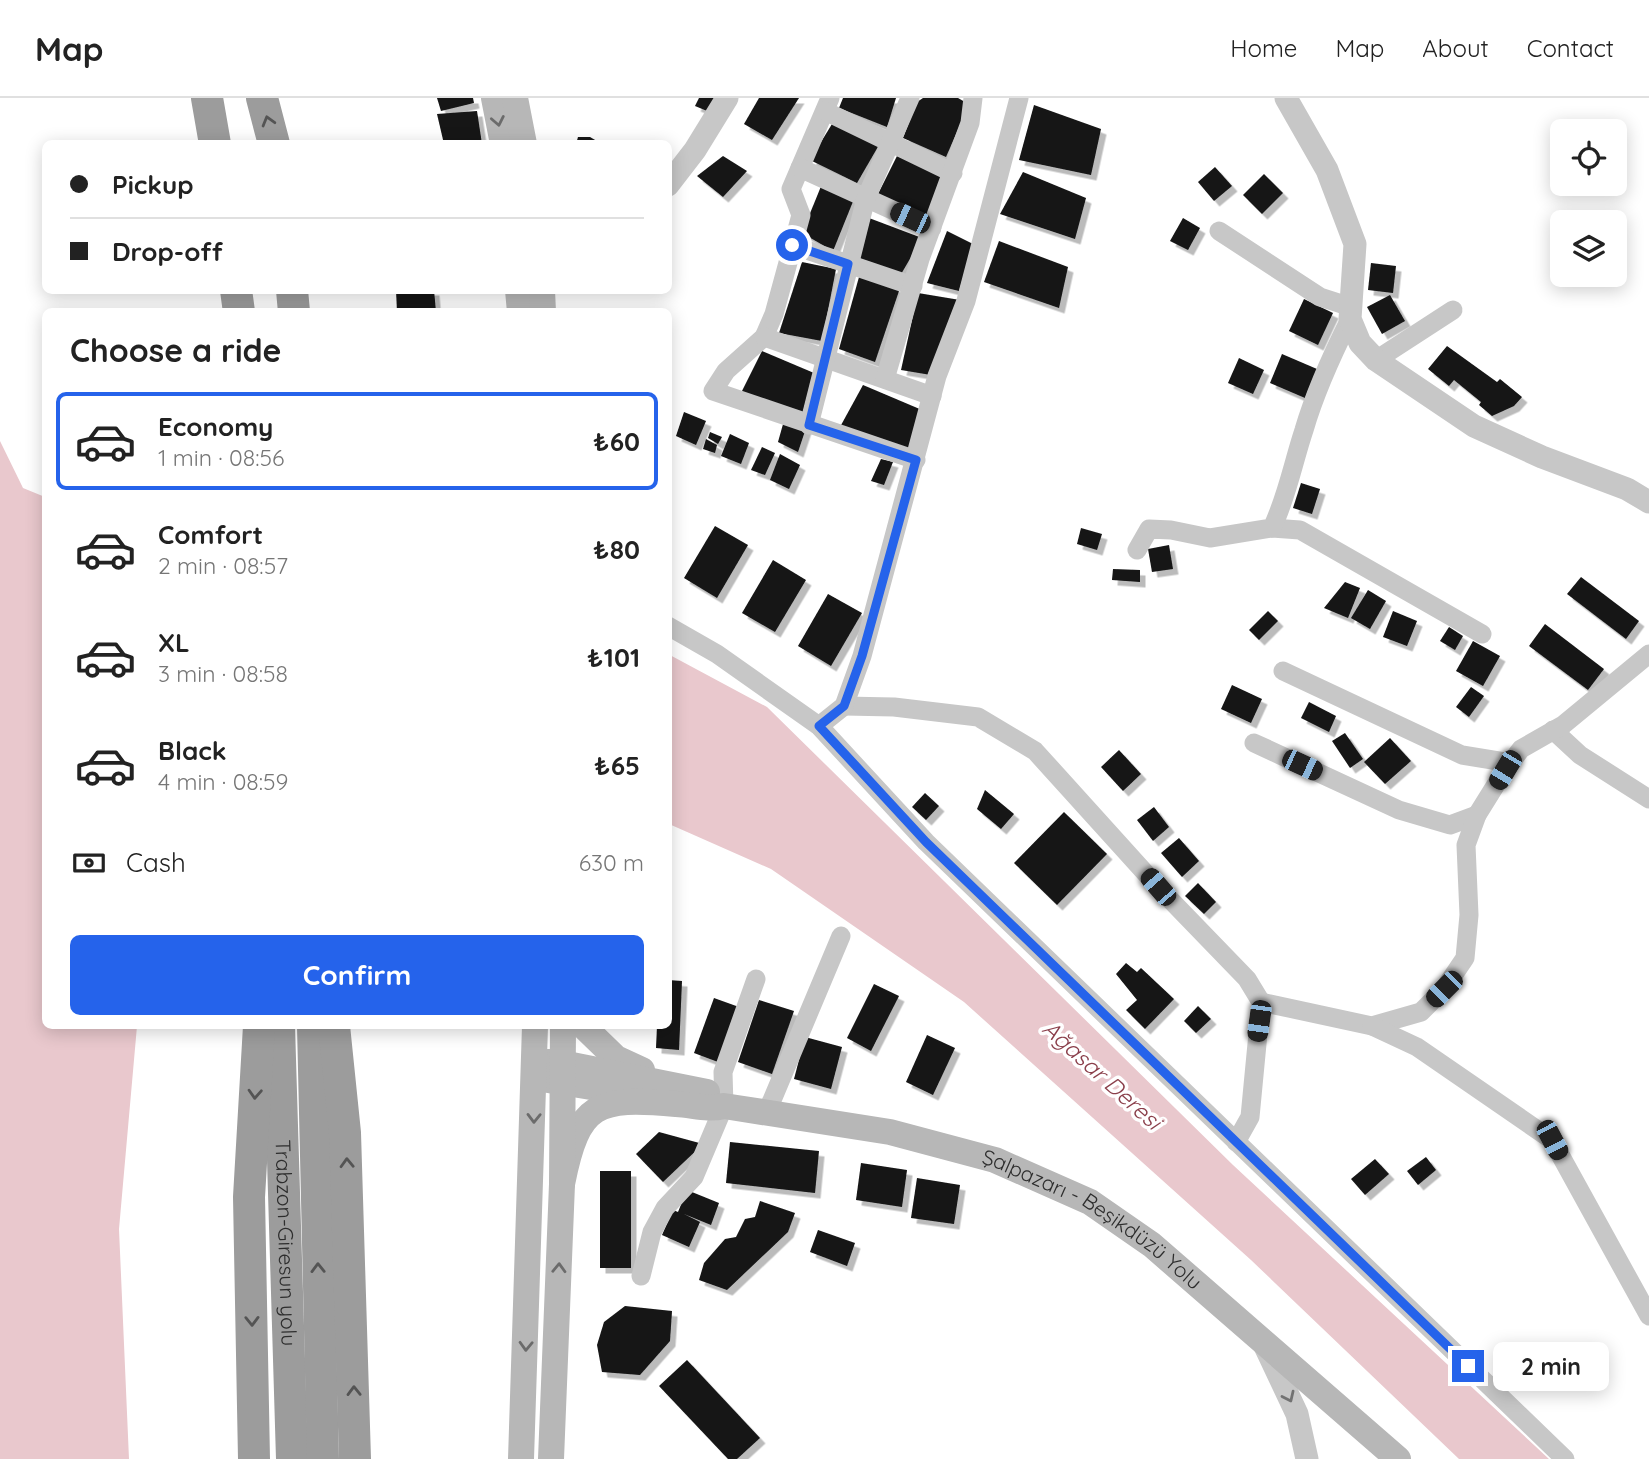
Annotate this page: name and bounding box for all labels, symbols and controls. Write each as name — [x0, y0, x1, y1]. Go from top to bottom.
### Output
text: Map — [35, 28, 103, 69]
text: Home — [1230, 33, 1297, 63]
text: Map — [1335, 33, 1384, 63]
text: About — [1422, 33, 1489, 63]
text: Contact — [1527, 33, 1614, 63]
one-way arrow — [262, 115, 276, 127]
one-way arrow — [490, 115, 505, 127]
map controls — [1550, 119, 1627, 287]
button: locate — [1550, 119, 1627, 196]
text: Pickup — [112, 168, 194, 201]
car — [887, 200, 934, 236]
button: layers — [1550, 210, 1627, 287]
route start — [776, 229, 808, 261]
text: Drop-off — [112, 235, 223, 268]
text: Choose a ride — [70, 330, 282, 370]
icon: car — [74, 410, 137, 473]
text: Economy — [158, 410, 273, 443]
text: ₺60 — [593, 425, 640, 458]
text: 1 min · 08:56 — [158, 443, 284, 472]
icon: car — [74, 518, 137, 581]
text: Comfort — [158, 518, 263, 551]
text: ₺80 — [593, 533, 640, 566]
text: 2 min · 08:57 — [158, 551, 288, 580]
icon: car — [74, 626, 137, 689]
text: XL — [158, 626, 190, 659]
text: ₺101 — [587, 641, 640, 674]
text: 3 min · 08:58 — [158, 659, 288, 688]
icon: car — [74, 734, 137, 797]
text: Black — [158, 734, 227, 767]
car — [1279, 747, 1326, 783]
car — [1486, 747, 1525, 793]
text: ₺65 — [594, 749, 640, 782]
text: 4 min · 08:59 — [158, 767, 288, 796]
icon: cash — [70, 844, 108, 882]
text: Cash — [126, 846, 186, 879]
text: 630 m — [579, 848, 644, 877]
car — [1137, 864, 1180, 910]
button: Confirm — [70, 935, 644, 1015]
car — [1422, 967, 1467, 1011]
car — [1246, 999, 1273, 1043]
water label: Ağasar Deresi — [1037, 1014, 1170, 1138]
one-way arrow — [247, 1088, 262, 1099]
one-way arrow — [526, 1113, 542, 1124]
car — [1533, 1117, 1572, 1163]
street label: Trabzon-Giresun yolu — [270, 1139, 303, 1347]
street label: Şalpazarı - Beşikdüzü Yolu — [980, 1143, 1208, 1295]
one-way arrow — [339, 1158, 354, 1169]
one-way arrow — [310, 1263, 326, 1273]
one-way arrow — [551, 1263, 567, 1273]
one-way arrow — [244, 1316, 260, 1327]
one-way arrow — [519, 1340, 534, 1351]
callout: 2 min — [1492, 1342, 1608, 1390]
route end — [1452, 1350, 1484, 1382]
text: 2 min — [1521, 1352, 1581, 1381]
one-way arrow — [346, 1385, 362, 1396]
one-way arrow — [1281, 1390, 1295, 1402]

